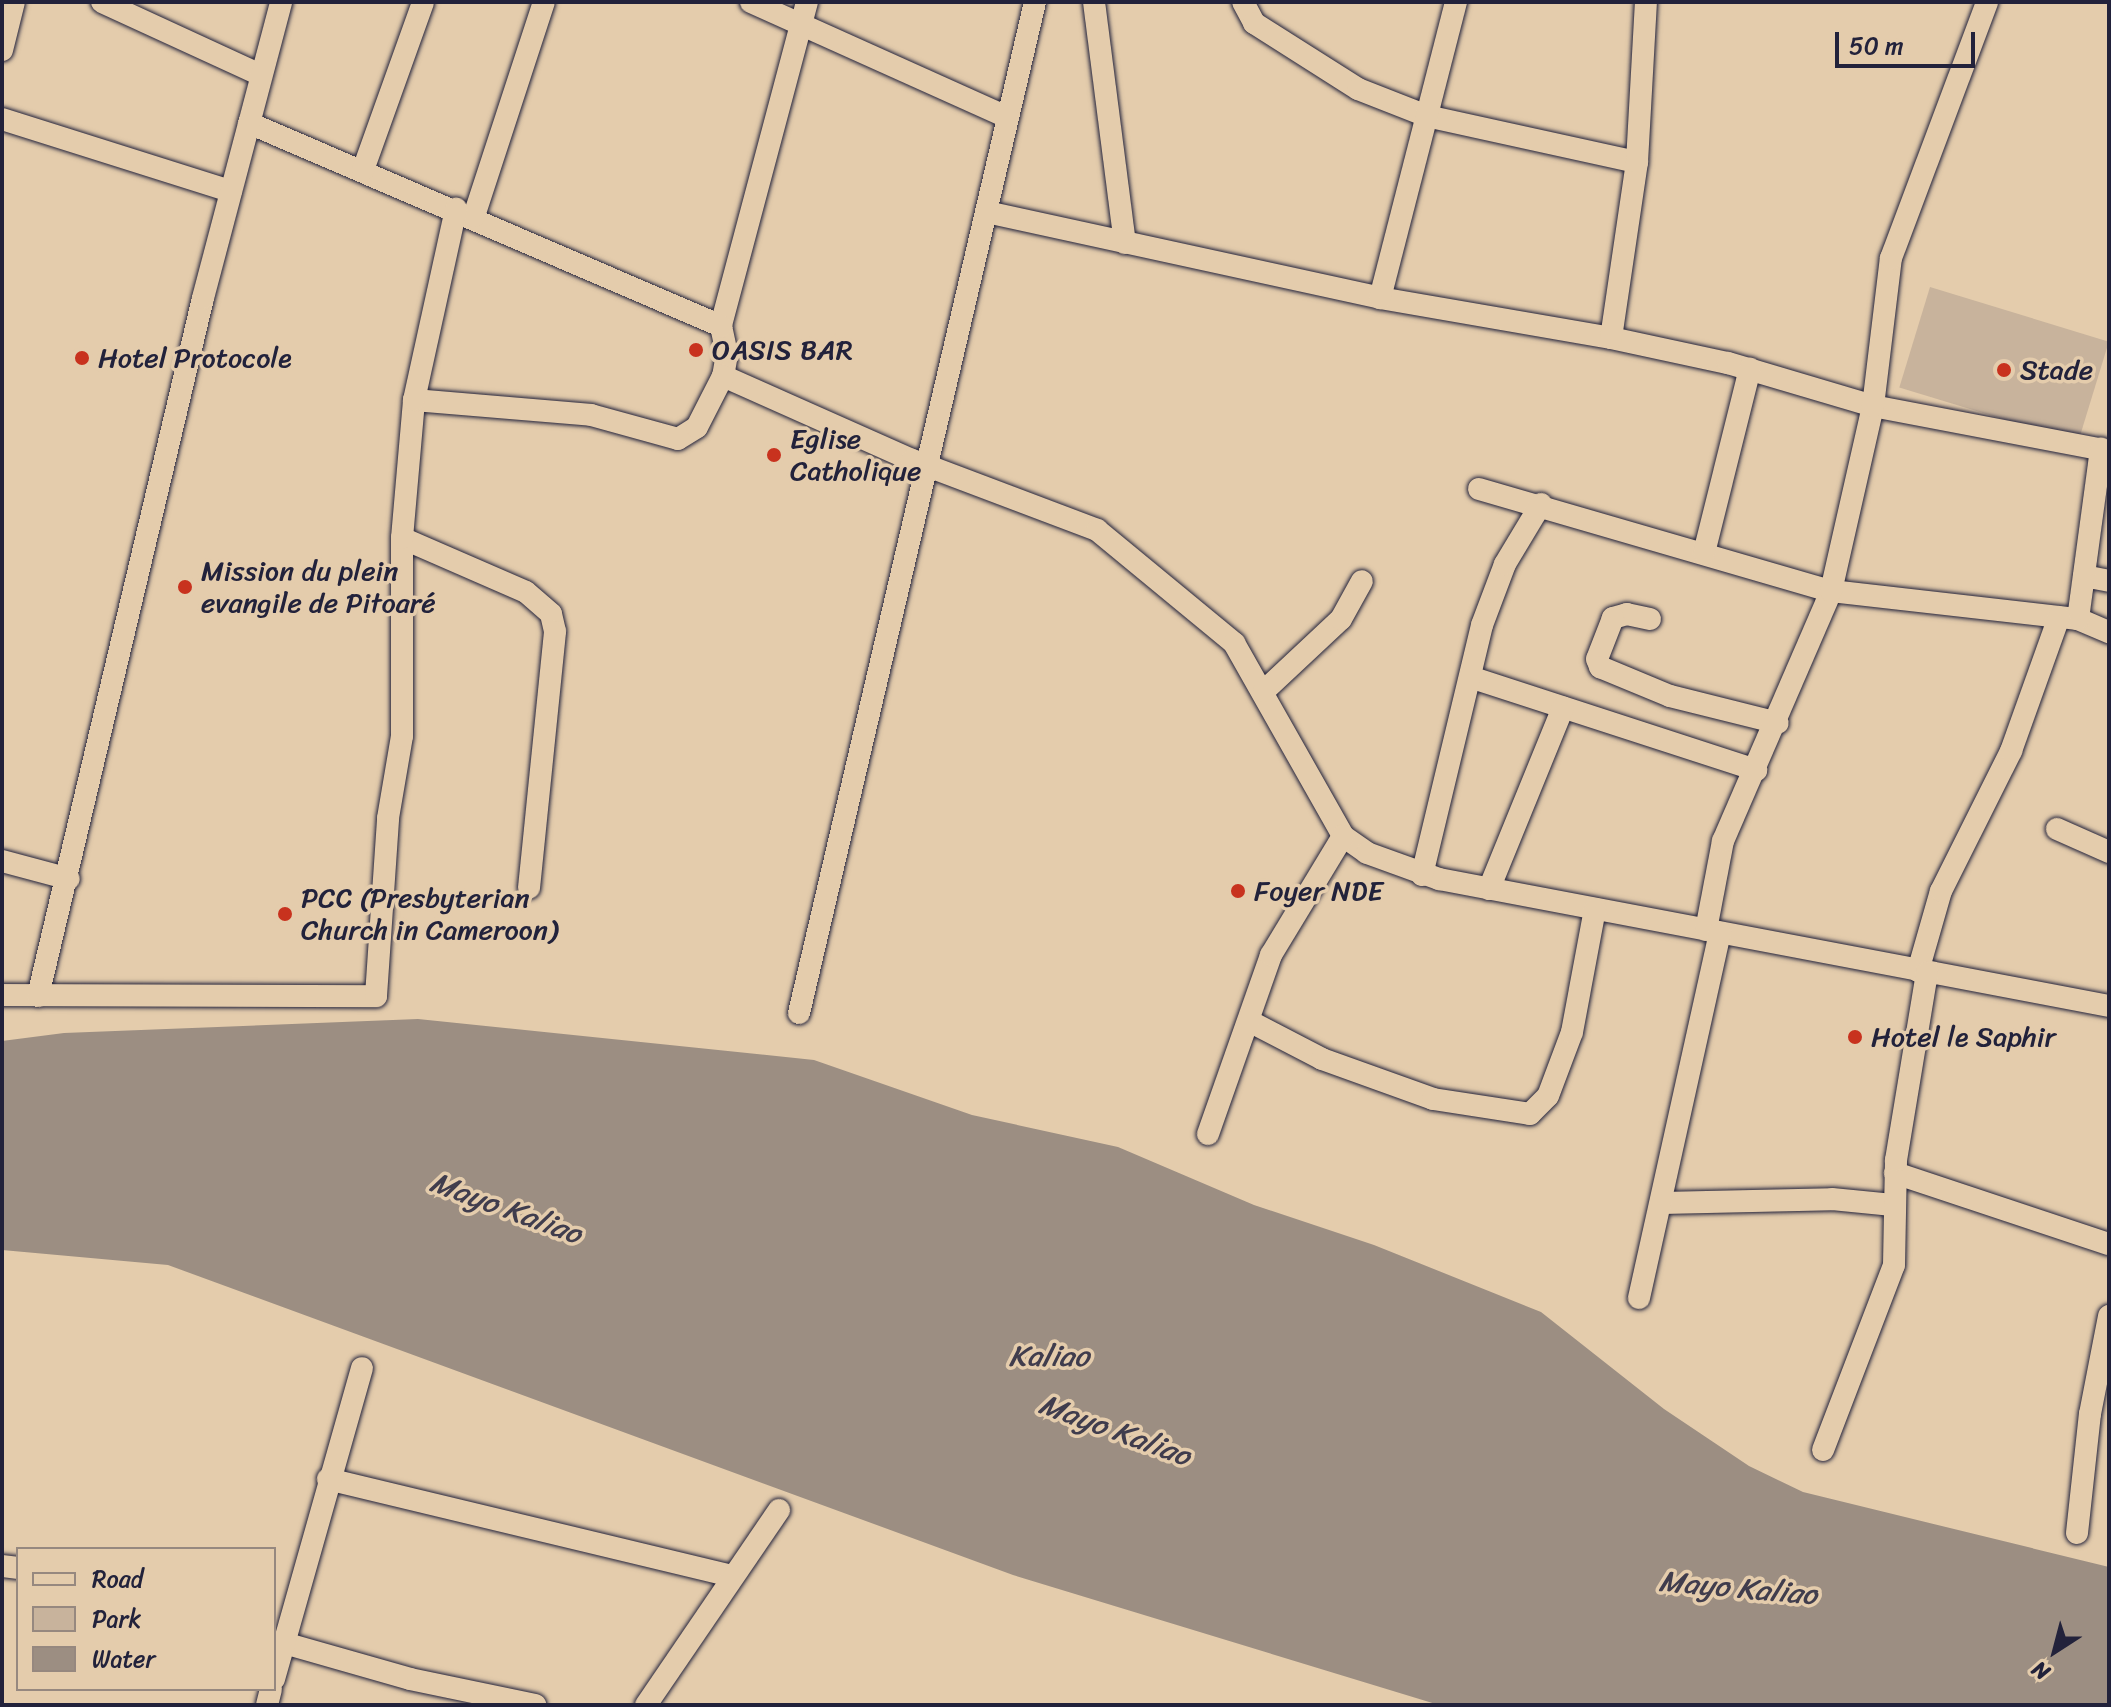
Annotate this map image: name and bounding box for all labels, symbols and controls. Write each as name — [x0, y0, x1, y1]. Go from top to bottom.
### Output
scale bar — [1839, 16, 1979, 66]
text: 50 m — [1849, 25, 1904, 67]
place label: OASIS BAR — [712, 333, 852, 367]
place label: Hotel Protocole — [98, 341, 293, 375]
marker: OASIS BAR — [687, 341, 705, 359]
marker: Hotel Protocole — [73, 349, 91, 367]
place label: Stade — [2020, 353, 2093, 387]
marker: Stade — [1995, 361, 2013, 379]
place label: Eglise Catholique — [790, 422, 921, 488]
marker: Eglise Catholique — [765, 446, 783, 464]
place label: Mission du plein evangile de Pitoaré — [201, 554, 437, 620]
marker: Mission du plein evangile de Pitoaré — [176, 578, 194, 596]
place label: Foyer NDE — [1254, 874, 1383, 908]
place label: PCC (Presbyterian Church in Cameroon) — [301, 881, 558, 947]
marker: Foyer NDE — [1229, 882, 1247, 900]
marker: PCC (Presbyterian Church in Cameroon) — [276, 905, 294, 923]
place label: Hotel le Saphir — [1871, 1020, 2057, 1054]
marker: Hotel le Saphir — [1846, 1028, 1864, 1046]
water label: Mayo Kaliao — [425, 1164, 587, 1252]
water label: Kaliao — [1009, 1338, 1089, 1374]
water label: Mayo Kaliao — [1034, 1386, 1196, 1474]
legend — [16, 1547, 276, 1691]
text: Road — [92, 1558, 143, 1600]
water label: Mayo Kaliao — [1657, 1563, 1819, 1613]
text: Park — [92, 1598, 141, 1640]
north arrow — [2015, 1611, 2095, 1691]
text: Water — [92, 1638, 155, 1680]
text: N — [2023, 1651, 2058, 1691]

